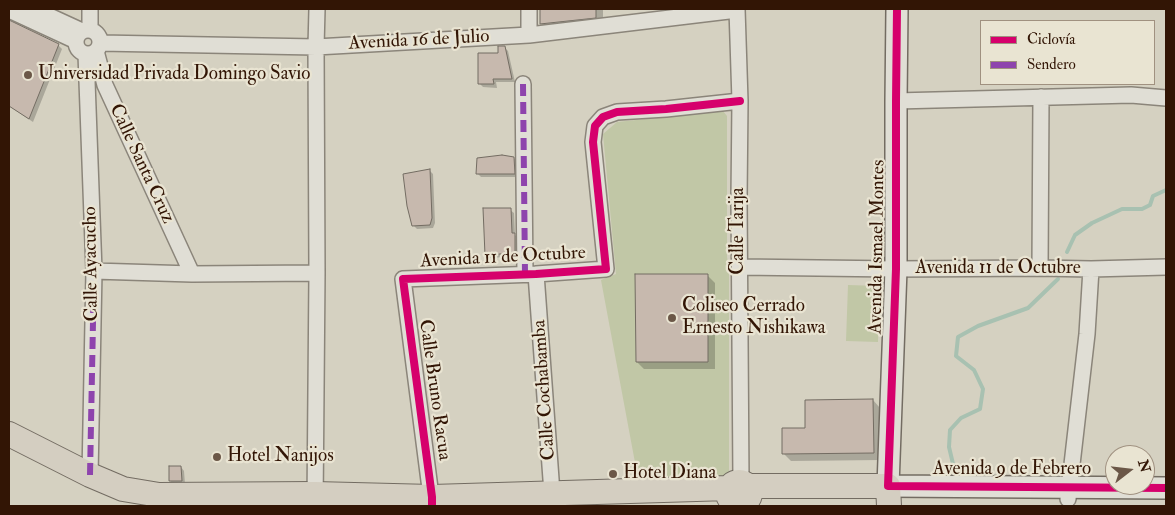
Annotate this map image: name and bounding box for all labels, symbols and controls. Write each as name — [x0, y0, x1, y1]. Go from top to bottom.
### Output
legend — [980, 20, 1155, 85]
street label: Avenida 16 de Julio — [348, 26, 490, 56]
text: Ciclovía — [1027, 30, 1075, 49]
text: Sendero — [1027, 55, 1076, 74]
place label: Universidad Privada Domingo Savio — [38, 64, 310, 86]
marker: Universidad Privada Domingo Savio — [22, 69, 34, 81]
street label: Calle Santa Cruz — [103, 101, 179, 227]
street label: Avenida Ismael Montes — [865, 160, 891, 334]
street label: Calle Tarija — [728, 187, 750, 275]
street label: Calle Ayacucho — [80, 206, 104, 322]
street label: Avenida 11 de Octubre — [420, 242, 586, 274]
street label: Avenida 11 de Octubre — [915, 258, 1081, 280]
place label: Coliseo Cerrado Ernesto Nishikawa — [682, 296, 826, 340]
marker: Coliseo Cerrado Ernesto Nishikawa — [666, 312, 678, 324]
street label: Calle Bruno Racua — [413, 318, 455, 462]
street label: Calle Cochabamba — [529, 319, 561, 461]
north arrow — [1105, 445, 1155, 495]
place label: Hotel Nanijos — [227, 446, 334, 468]
marker: Hotel Nanijos — [211, 451, 223, 463]
text: N — [1134, 458, 1154, 474]
street label: Avenida 9 de Febrero — [933, 459, 1091, 481]
place label: Hotel Diana — [623, 463, 716, 485]
marker: Hotel Diana — [607, 468, 619, 480]

